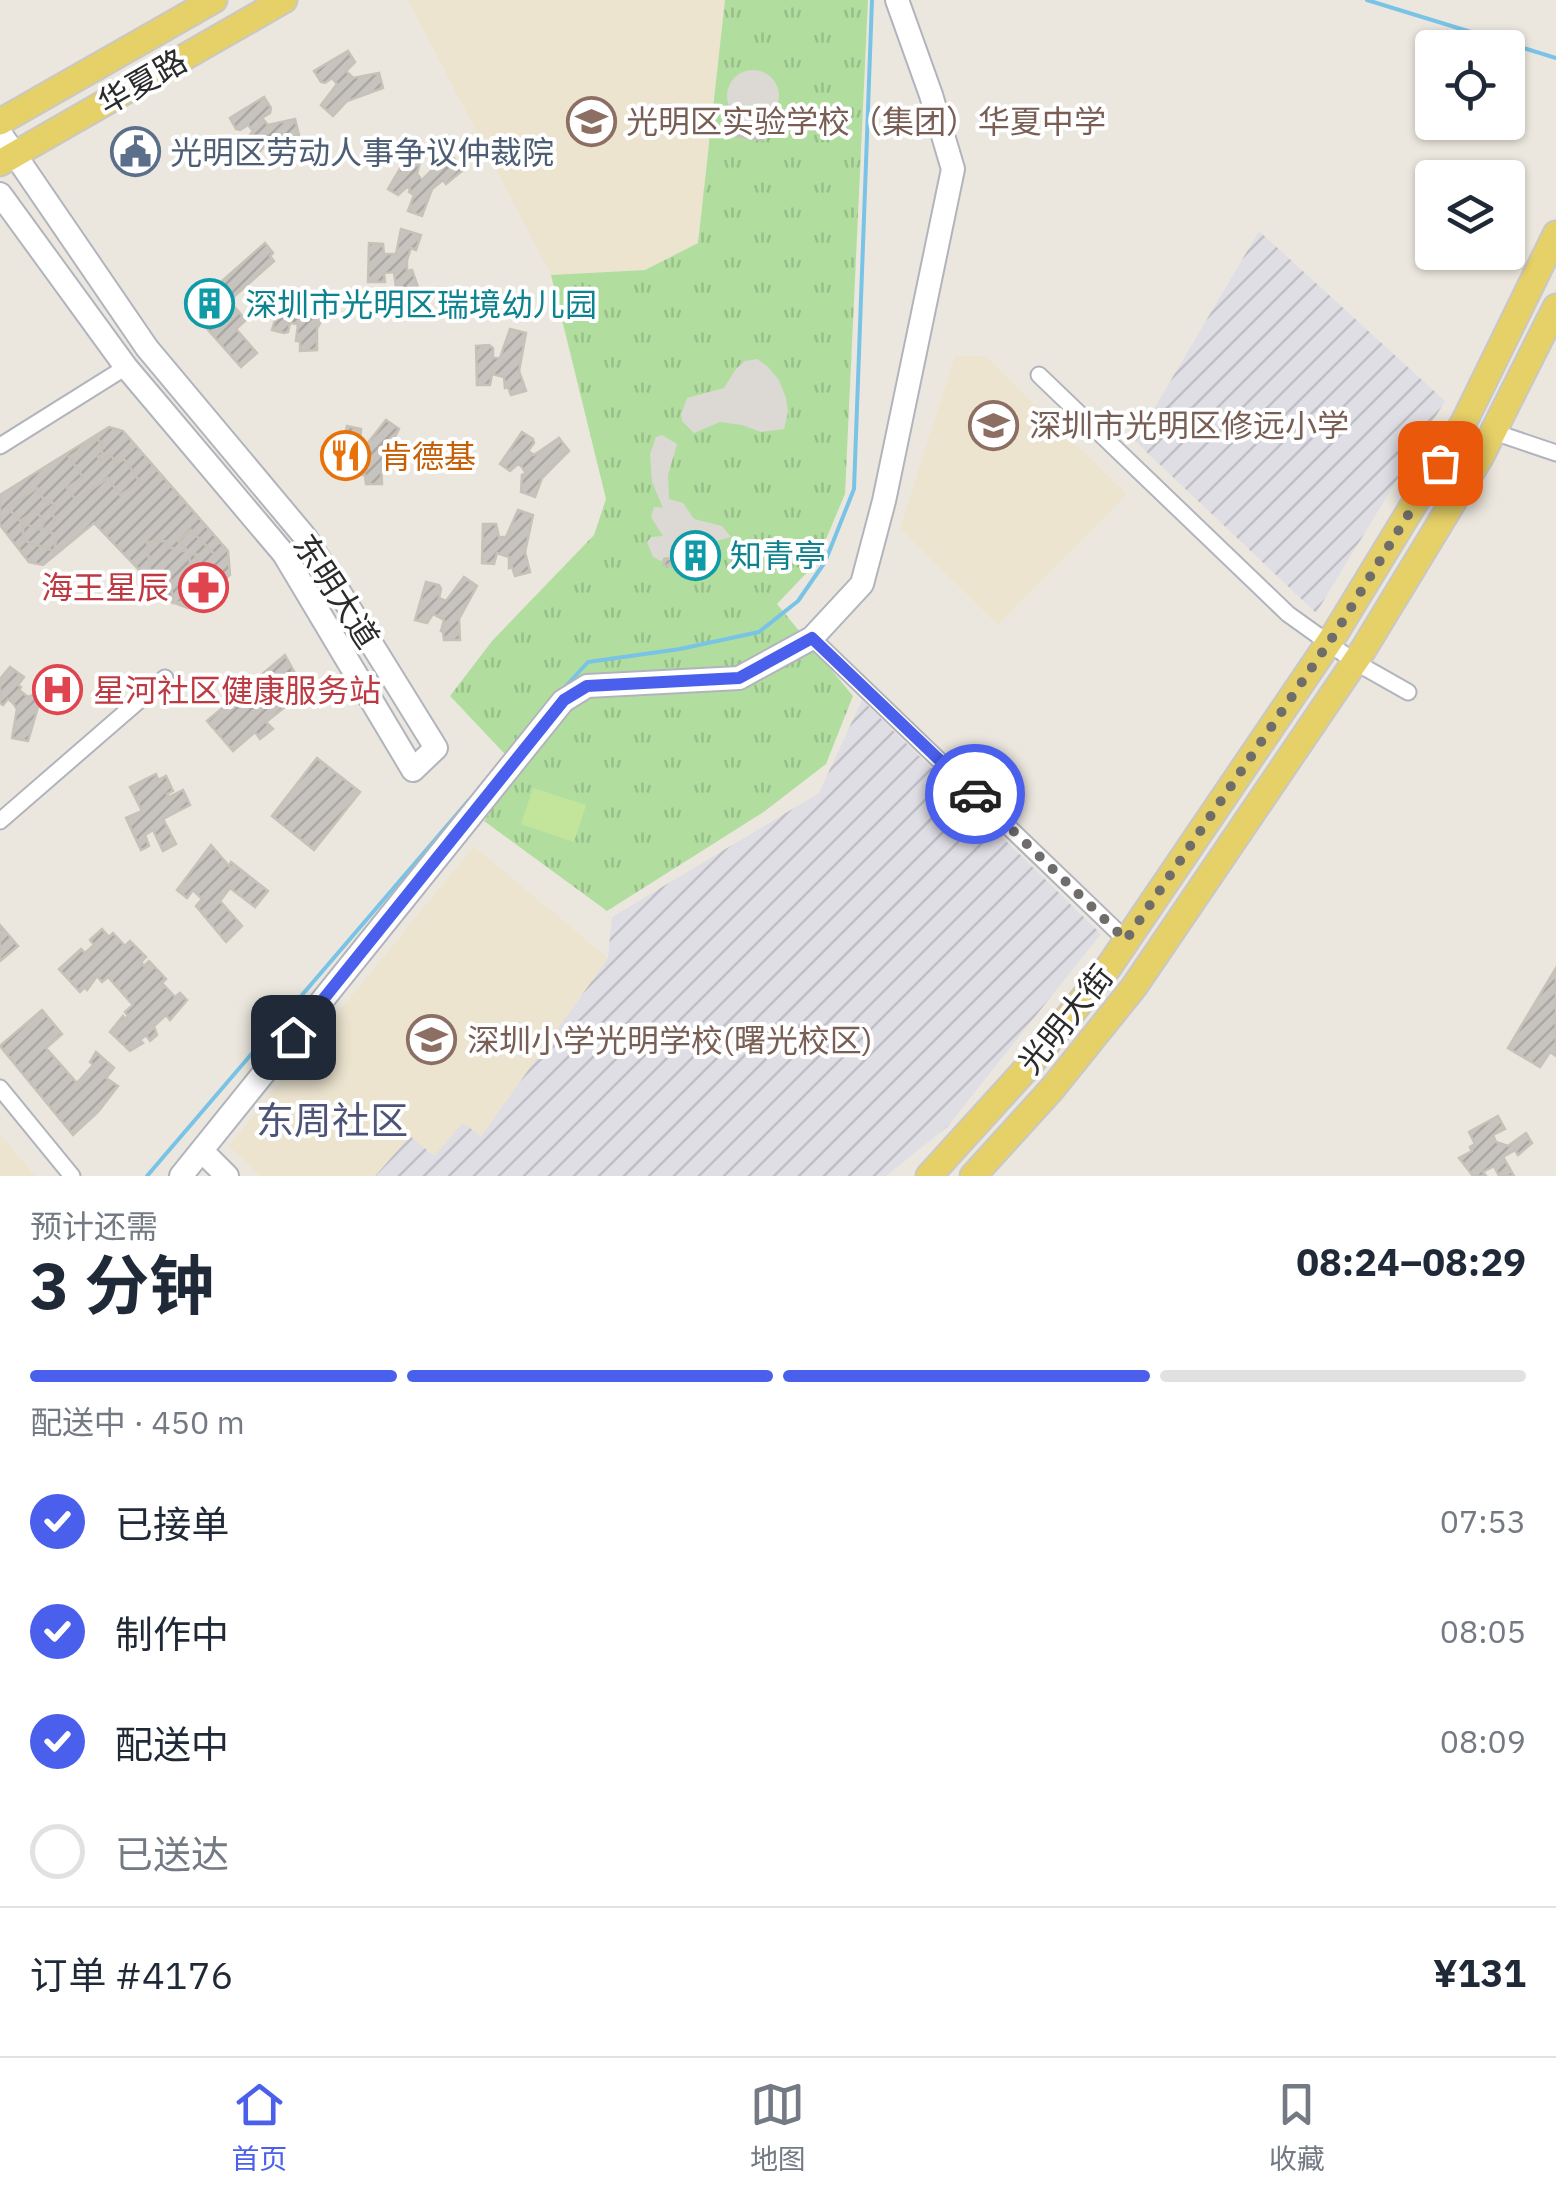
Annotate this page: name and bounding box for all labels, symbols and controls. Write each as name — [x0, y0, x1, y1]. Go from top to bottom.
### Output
map controls — [1415, 30, 1525, 270]
button: locate — [1415, 30, 1525, 140]
street label: 华夏路 — [90, 39, 194, 123]
school or university icon: 光明区实验学校（集团）华夏中学 — [565, 95, 617, 147]
place label: 光明区实验学校（集团）华夏中学 — [626, 100, 1106, 142]
public building icon: 光明区劳动人事争议仲裁院 — [109, 126, 161, 178]
place label: 光明区劳动人事争议仲裁院 — [170, 131, 554, 173]
button: layers — [1415, 160, 1525, 270]
building icon: 深圳市光明区瑞境幼儿园 — [184, 278, 236, 330]
place label: 深圳市光明区瑞境幼儿园 — [245, 283, 597, 325]
school or university icon: 深圳市光明区修远小学 — [968, 399, 1020, 451]
place label: 深圳市光明区修远小学 — [1029, 404, 1349, 446]
pin — [1398, 421, 1483, 506]
restaurant icon: 肯德基 — [319, 430, 371, 482]
place label: 肯德基 — [380, 435, 476, 477]
icon: bag — [1413, 436, 1468, 491]
street label: 东明大道 — [285, 526, 389, 656]
building icon: 知青亭 — [669, 529, 721, 581]
place label: 知青亭 — [730, 534, 826, 576]
pharmacy icon: 海王星辰 — [178, 561, 230, 613]
place label: 海王星辰 — [41, 566, 169, 608]
hospital icon: 星河社区健康服务站 — [32, 664, 84, 716]
place label: 星河社区健康服务站 — [93, 669, 381, 711]
courier — [925, 744, 1025, 844]
icon: car — [948, 767, 1003, 822]
street label: 光明大街 — [1008, 956, 1122, 1082]
pin — [251, 995, 336, 1080]
icon: home — [266, 1010, 321, 1065]
school or university icon: 深圳小学光明学校(曙光校区) — [406, 1014, 458, 1066]
place label: 深圳小学光明学校(曙光校区) — [467, 1019, 872, 1061]
district label: 东周社区 — [256, 1095, 408, 1144]
text: 预计还需 — [30, 1205, 158, 1247]
text: 08:24–08:29 — [1296, 1237, 1526, 1286]
text: 3 分钟 — [30, 1242, 214, 1327]
text: 配送中 · 450 m — [30, 1401, 245, 1443]
icon: check — [30, 1494, 85, 1549]
text: 已接单 — [115, 1499, 229, 1548]
text: 07:53 — [1440, 1500, 1526, 1542]
icon: check — [30, 1604, 85, 1659]
text: 制作中 — [115, 1609, 229, 1658]
text: 08:05 — [1440, 1610, 1526, 1652]
icon: check — [30, 1714, 85, 1769]
text: 配送中 — [115, 1719, 229, 1768]
text: 08:09 — [1440, 1720, 1526, 1762]
text: 已送达 — [115, 1829, 229, 1878]
text: ¥131 — [1433, 1948, 1526, 1997]
text: 订单 #4176 — [30, 1950, 233, 1999]
tab: 首页 — [231, 2077, 287, 2177]
tab: 地图 — [750, 2077, 806, 2177]
tab: 收藏 — [1269, 2077, 1325, 2177]

